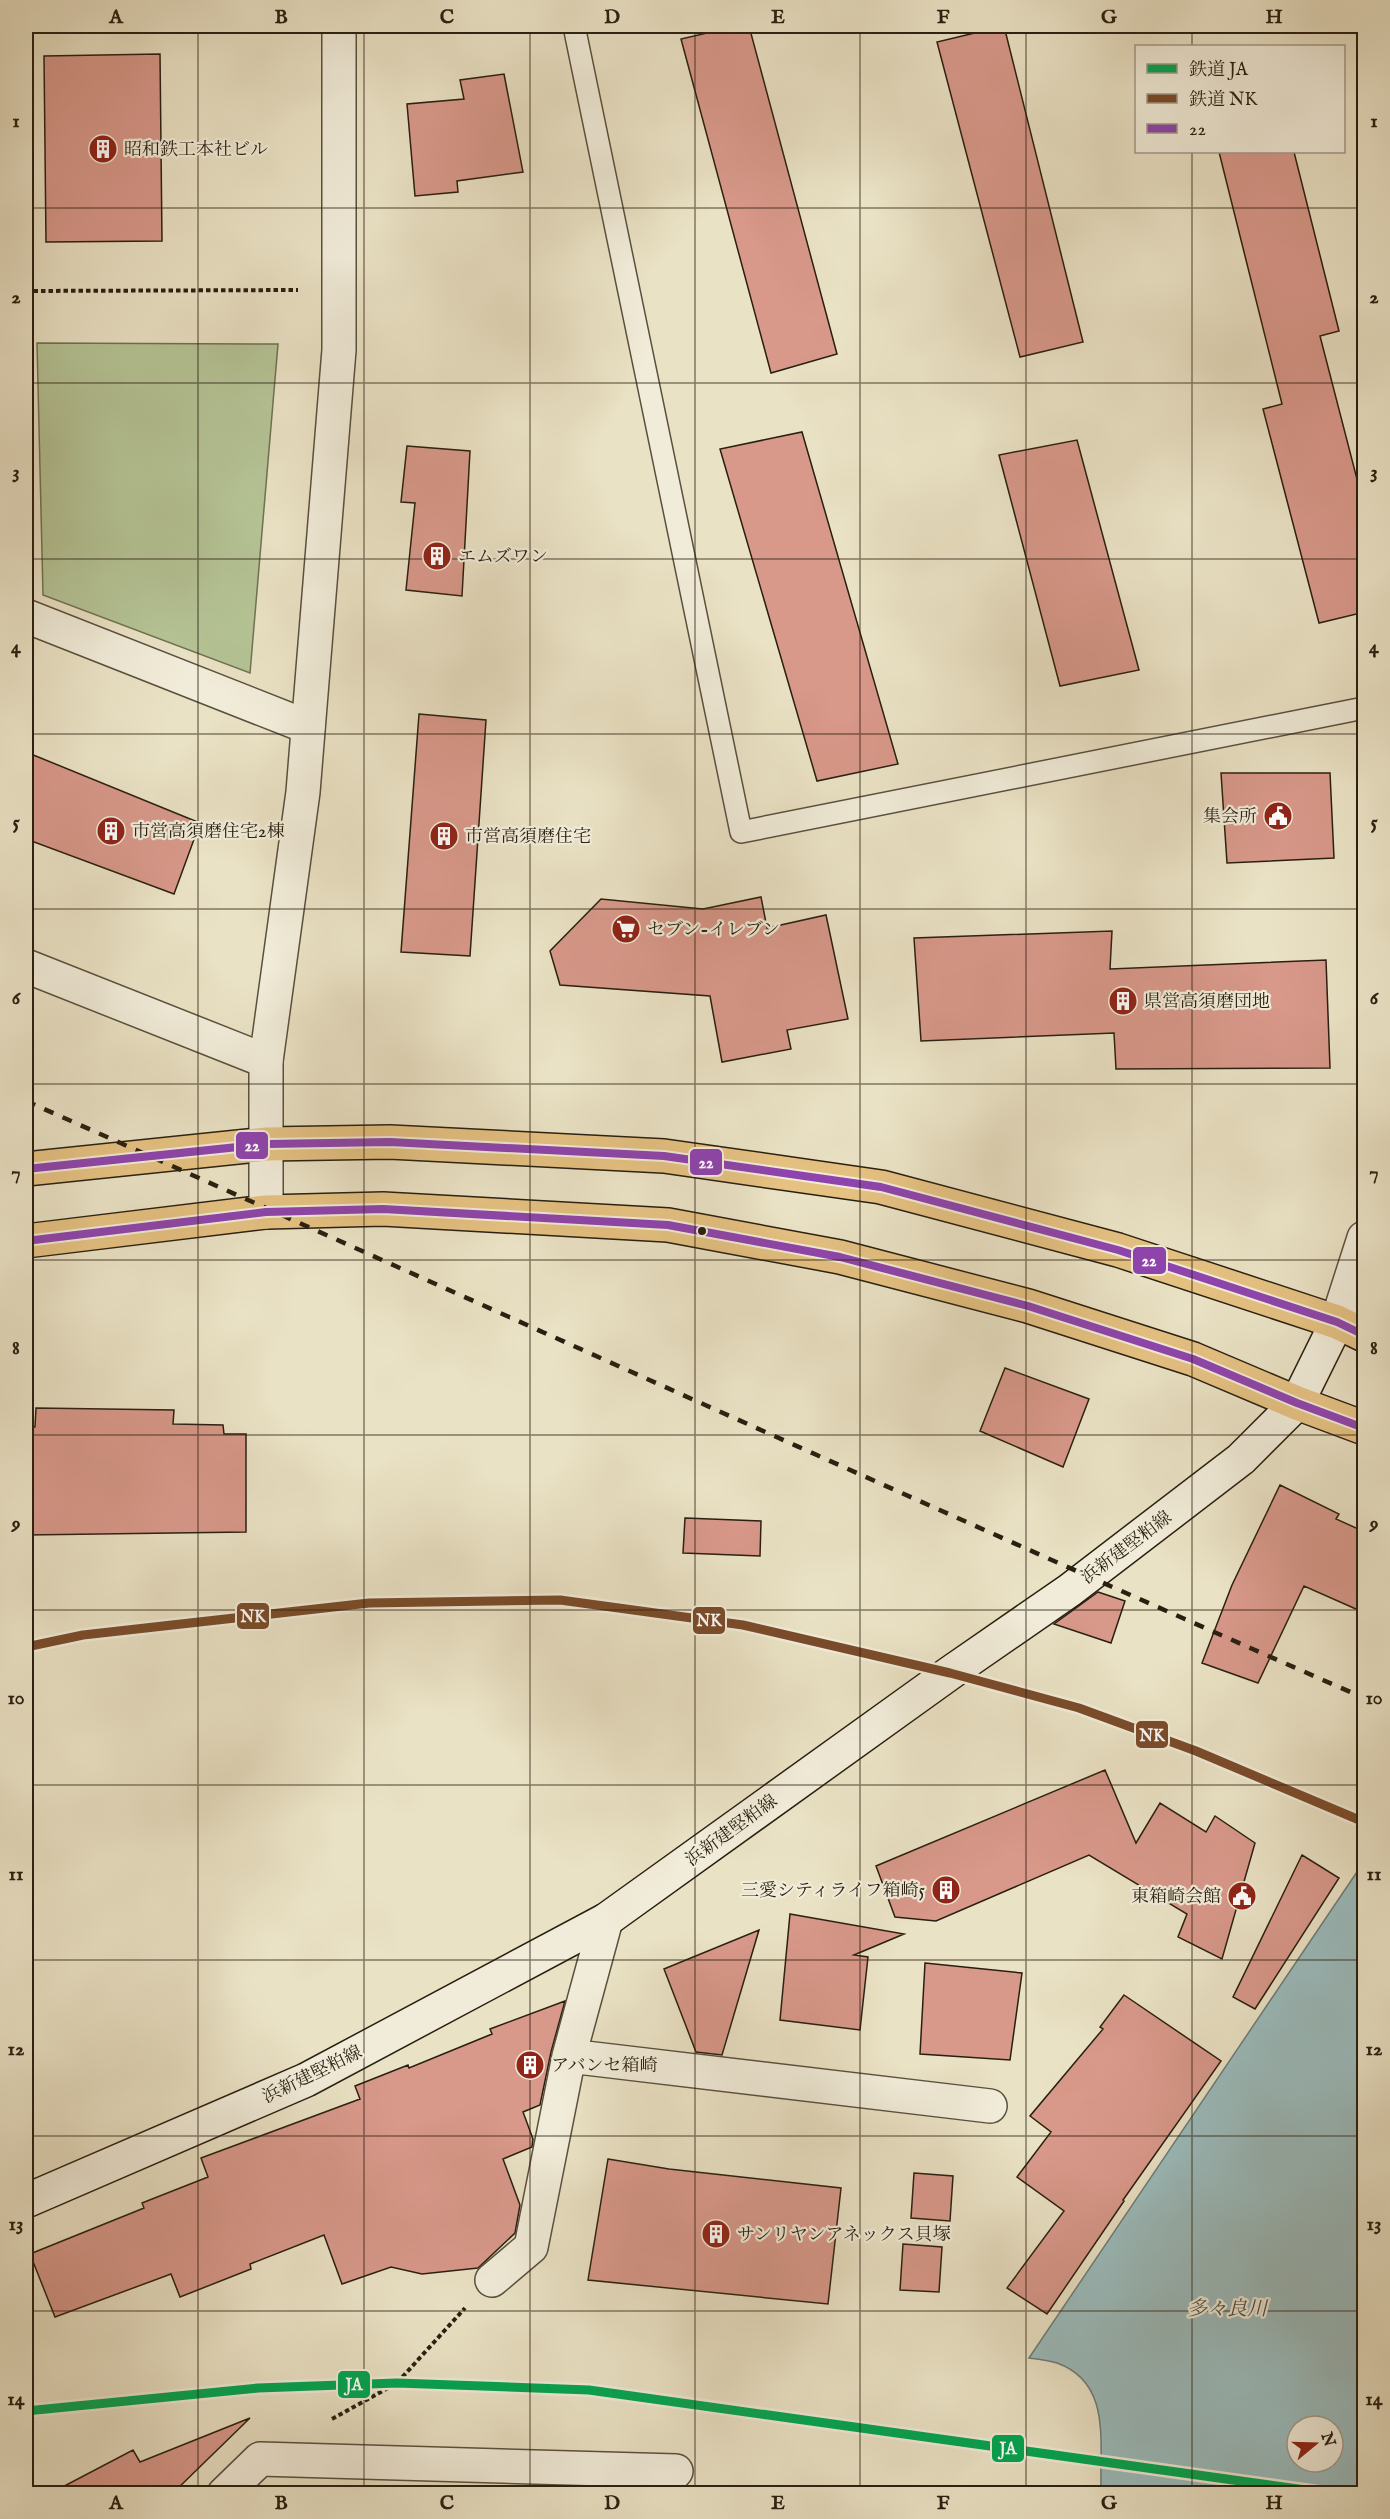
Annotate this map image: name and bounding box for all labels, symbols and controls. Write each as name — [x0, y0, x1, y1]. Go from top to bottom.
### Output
text: A — [108, 5, 124, 30]
text: B — [274, 5, 288, 30]
text: C — [440, 5, 454, 30]
text: D — [604, 5, 620, 30]
text: E — [771, 5, 785, 30]
text: F — [937, 5, 950, 30]
text: G — [1101, 5, 1118, 30]
text: H — [1265, 5, 1283, 30]
legend — [1135, 45, 1345, 153]
text: 鉄道 JA — [1189, 59, 1249, 82]
text: 鉄道 NK — [1189, 89, 1259, 112]
text: 1 — [12, 109, 20, 134]
text: 1 — [1370, 109, 1378, 134]
text: 22 — [1189, 119, 1206, 142]
building icon: 昭和鉄工本社ビル — [87, 133, 119, 165]
place label: 昭和鉄工本社ビル — [124, 139, 268, 162]
text: 2 — [11, 285, 21, 310]
text: 2 — [1369, 285, 1379, 310]
text: 3 — [12, 460, 20, 485]
text: 3 — [1370, 460, 1378, 485]
building icon: エムズワン — [421, 540, 453, 572]
place label: エムズワン — [458, 546, 548, 569]
text: 4 — [11, 635, 22, 660]
text: 4 — [1369, 635, 1380, 660]
public building icon: 集会所 — [1262, 800, 1294, 832]
place label: 集会所 — [1203, 806, 1257, 829]
text: 5 — [12, 810, 20, 835]
text: 5 — [1370, 810, 1378, 835]
building icon: 市営高須磨住宅2棟 — [95, 815, 127, 847]
building icon: 市営高須磨住宅 — [428, 820, 460, 852]
place label: 市営高須磨住宅2棟 — [132, 821, 284, 844]
place label: 市営高須磨住宅 — [465, 826, 591, 849]
supermarket icon: セブン-イレブン — [610, 913, 642, 945]
place label: セブン-イレブン — [647, 919, 780, 942]
building icon: 県営高須磨団地 — [1107, 985, 1139, 1017]
text: 6 — [12, 986, 22, 1011]
text: 6 — [1370, 986, 1380, 1011]
place label: 県営高須磨団地 — [1144, 991, 1270, 1014]
line badge: 22 — [235, 1131, 269, 1160]
text: 22 — [244, 1137, 260, 1157]
line badge: 22 — [689, 1148, 723, 1176]
text: 22 — [698, 1154, 714, 1174]
text: 7 — [11, 1161, 21, 1186]
text: 7 — [1369, 1161, 1379, 1186]
unlabelled marker — [696, 1225, 708, 1237]
line badge: 22 — [1132, 1246, 1167, 1275]
text: 22 — [1141, 1252, 1157, 1272]
text: 8 — [12, 1336, 20, 1361]
text: 8 — [1370, 1336, 1378, 1361]
street label: 浜新建堅粕線 — [1077, 1507, 1177, 1590]
text: 9 — [11, 1511, 21, 1536]
text: 9 — [1369, 1511, 1379, 1536]
line badge: NK — [236, 1602, 270, 1630]
line badge: NK — [692, 1606, 726, 1635]
text: NK — [239, 1608, 267, 1628]
text: NK — [695, 1612, 723, 1632]
text: 10 — [7, 1686, 25, 1711]
text: 10 — [1365, 1686, 1383, 1711]
line badge: NK — [1135, 1720, 1169, 1749]
text: NK — [1138, 1727, 1166, 1747]
street label: 浜新建堅粕線 — [681, 1790, 782, 1872]
text: 11 — [9, 1862, 23, 1887]
text: 11 — [1367, 1862, 1381, 1887]
building icon: 三愛シティライフ箱崎5 — [930, 1874, 962, 1906]
place label: 三愛シティライフ箱崎5 — [741, 1880, 925, 1903]
public building icon: 東箱崎会館 — [1226, 1880, 1258, 1912]
place label: 東箱崎会館 — [1131, 1886, 1221, 1909]
text: 12 — [8, 2037, 25, 2062]
text: 12 — [1366, 2037, 1383, 2062]
street label: 浜新建堅粕線 — [259, 2041, 366, 2109]
building icon: アバンセ箱崎 — [514, 2049, 546, 2081]
place label: アバンセ箱崎 — [551, 2055, 658, 2078]
text: 13 — [9, 2212, 23, 2237]
text: 13 — [1367, 2212, 1381, 2237]
building icon: サンリヤンアネックス貝塚 — [700, 2218, 732, 2250]
place label: サンリヤンアネックス貝塚 — [737, 2224, 951, 2247]
water label: 多々良川 — [1187, 2297, 1269, 2322]
line badge: JA — [337, 2370, 371, 2399]
text: JA — [344, 2376, 364, 2396]
text: 14 — [7, 2387, 26, 2412]
text: 14 — [1365, 2387, 1384, 2412]
north arrow — [1285, 2414, 1345, 2474]
text: N — [1315, 2429, 1339, 2450]
line badge: JA — [991, 2434, 1025, 2463]
text: JA — [998, 2440, 1018, 2460]
text: A — [108, 2491, 124, 2516]
text: B — [274, 2491, 288, 2516]
text: C — [440, 2491, 454, 2516]
text: D — [604, 2491, 620, 2516]
text: E — [771, 2491, 785, 2516]
text: F — [937, 2491, 950, 2516]
text: G — [1101, 2491, 1118, 2516]
text: H — [1265, 2491, 1283, 2516]

